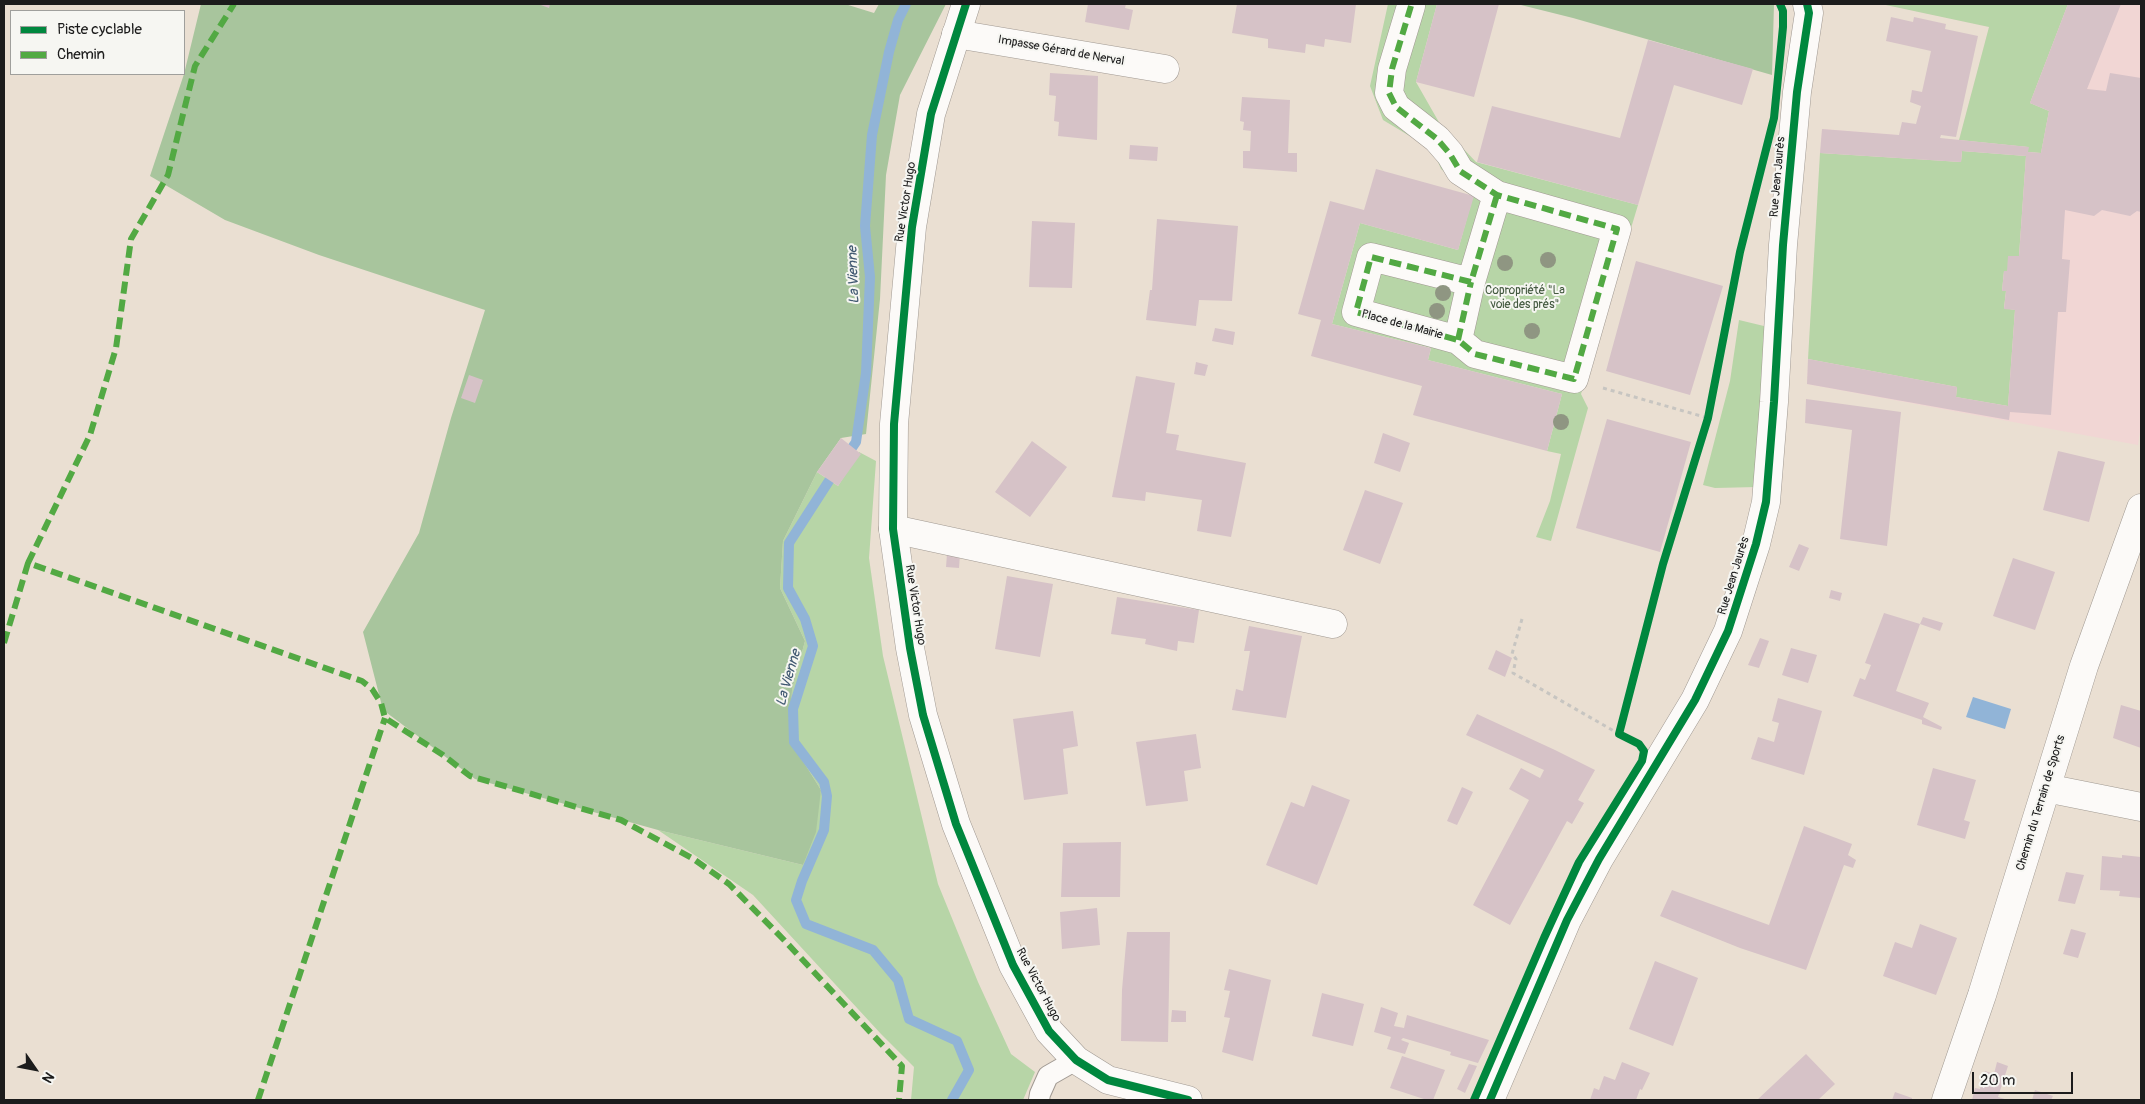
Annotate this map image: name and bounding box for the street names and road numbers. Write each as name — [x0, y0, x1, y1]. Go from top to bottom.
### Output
street label: Impasse Gérard de Nerval — [997, 33, 1125, 69]
street label: Rue Jean Jaurès — [1767, 136, 1789, 218]
street label: Rue Victor Hugo — [893, 161, 919, 243]
street label: Place de la Mairie — [1360, 307, 1444, 343]
street label: Rue Jean Jaurès — [1715, 535, 1753, 617]
street label: Rue Victor Hugo — [902, 564, 928, 646]
street label: Chemin du Terrain de Sports — [2014, 734, 2068, 872]
street label: Rue Victor Hugo — [1013, 946, 1063, 1024]

